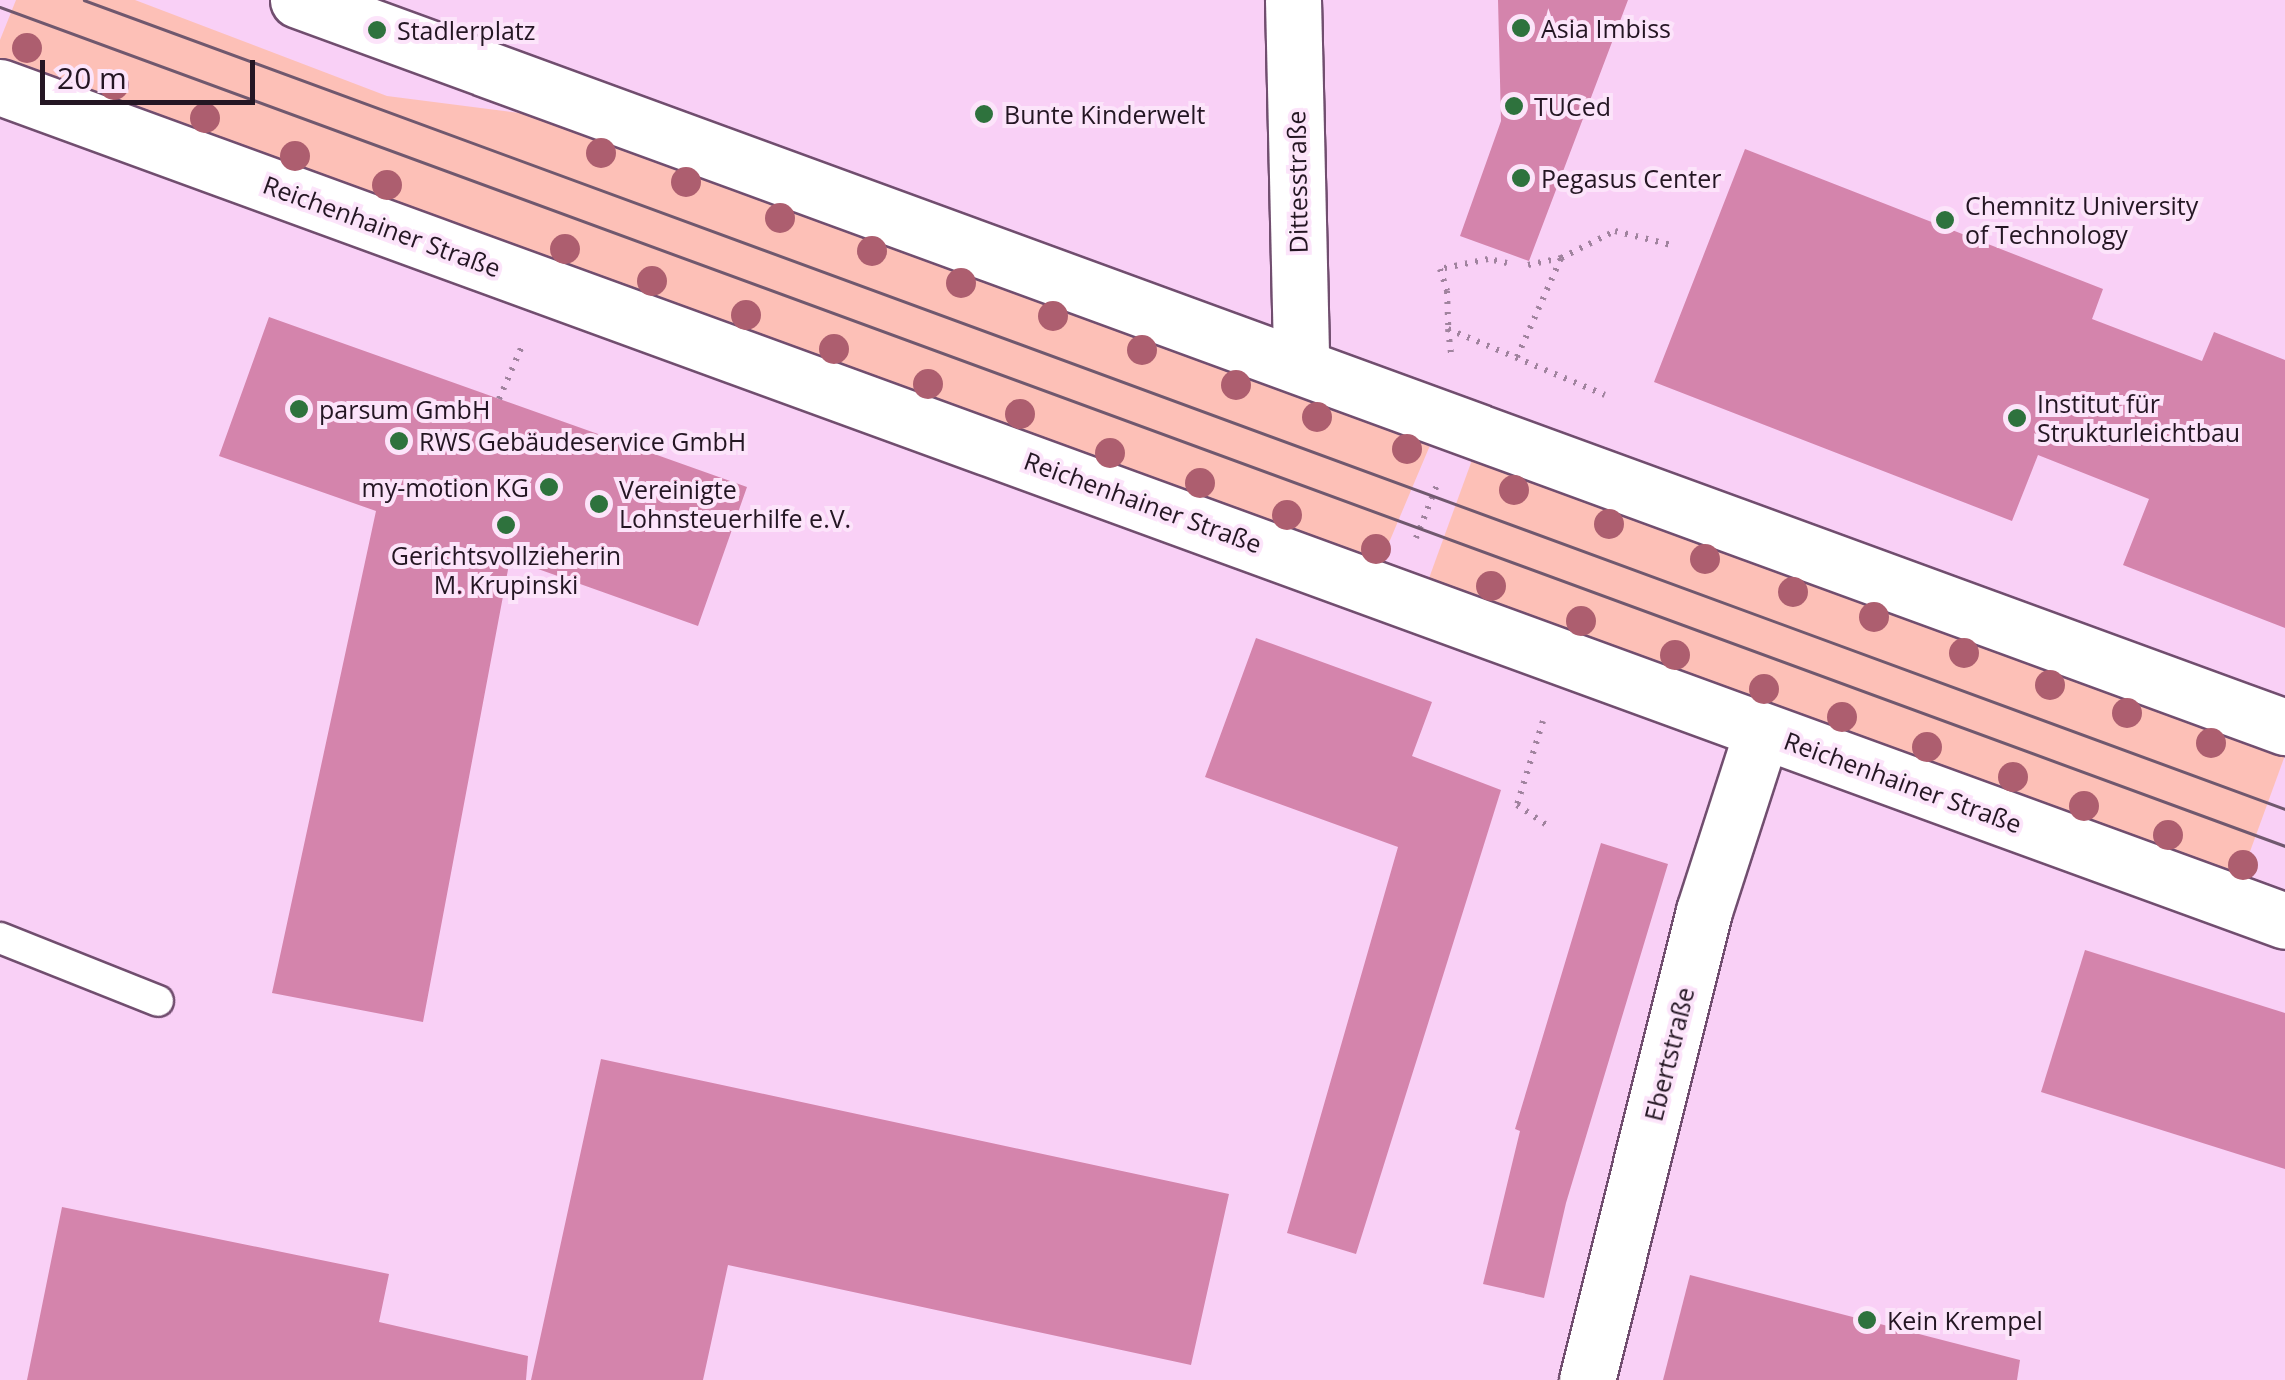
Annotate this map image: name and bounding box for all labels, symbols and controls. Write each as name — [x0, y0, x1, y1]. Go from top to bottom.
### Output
place label: Asia Imbiss — [1541, 13, 1671, 43]
place label: Stadlerplatz — [397, 15, 536, 45]
marker: Asia Imbiss — [1510, 17, 1532, 39]
marker: Stadlerplatz — [366, 19, 388, 41]
scale bar — [45, 40, 260, 102]
text: 20 m — [57, 57, 127, 98]
place label: TUCed — [1534, 91, 1611, 121]
marker: TUCed — [1503, 95, 1525, 117]
place label: Bunte Kinderwelt — [1004, 99, 1205, 129]
marker: Bunte Kinderwelt — [973, 103, 995, 125]
street label: Dittesstraße — [1281, 110, 1313, 254]
place label: Pegasus Center — [1541, 163, 1721, 193]
marker: Pegasus Center — [1510, 167, 1532, 189]
street label: Reichenhainer Straße — [259, 169, 505, 283]
place label: Chemnitz University of Technology — [1965, 191, 2198, 250]
marker: Chemnitz University of Technology — [1934, 209, 1956, 231]
place label: Institut für Strukturleichtbau — [2037, 389, 2240, 448]
place label: parsum GmbH — [319, 394, 490, 424]
marker: parsum GmbH — [288, 398, 310, 420]
marker: Institut für Strukturleichtbau — [2006, 407, 2028, 429]
place label: RWS Gebäudeservice GmbH — [419, 426, 746, 456]
marker: RWS Gebäudeservice GmbH — [388, 430, 410, 452]
street label: Reichenhainer Straße — [1020, 445, 1266, 559]
place label: my-motion KG — [362, 472, 529, 502]
place label: Vereinigte Lohnsteuerhilfe e.V. — [619, 475, 851, 534]
marker: my-motion KG — [538, 476, 560, 498]
marker: Vereinigte Lohnsteuerhilfe e.V. — [588, 493, 610, 515]
marker: Gerichtsvollzieherin M. Krupinski — [495, 514, 517, 536]
place label: Gerichtsvollzieherin M. Krupinski — [391, 541, 621, 600]
street label: Reichenhainer Straße — [1780, 725, 2026, 839]
street label: Ebertstraße — [1638, 984, 1700, 1124]
place label: Kein Krempel — [1887, 1305, 2043, 1335]
marker: Kein Krempel — [1856, 1309, 1878, 1331]

